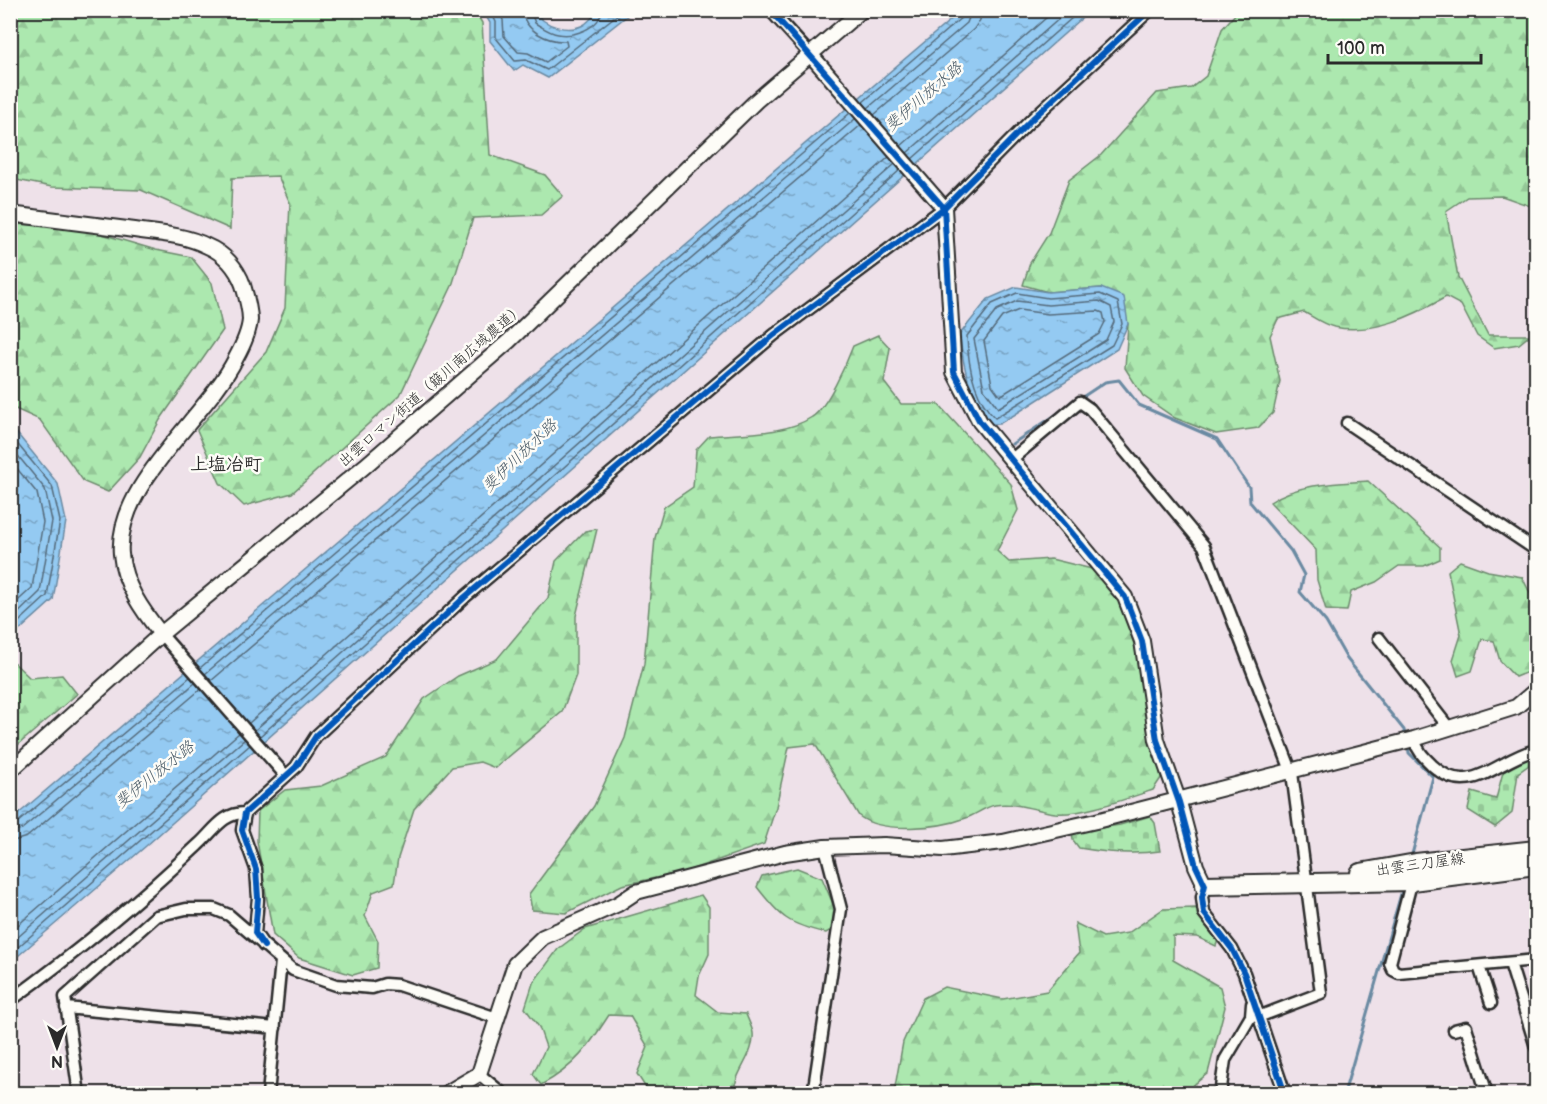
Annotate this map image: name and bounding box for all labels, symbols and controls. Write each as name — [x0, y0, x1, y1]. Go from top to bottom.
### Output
scale bar — [1328, 27, 1481, 65]
text: 100 m — [1337, 38, 1385, 59]
water label: 斐伊川放水路 — [882, 58, 967, 136]
street label: 出雲ロマン街道（簸川南広域農道） — [335, 299, 528, 471]
water label: 斐伊川放水路 — [479, 415, 562, 496]
district label: 上塩冶町 — [190, 454, 262, 475]
water label: 斐伊川放水路 — [112, 737, 199, 813]
street label: 出雲三刀屋線 — [1374, 849, 1466, 880]
north arrow — [27, 1017, 87, 1077]
text: N — [51, 1051, 63, 1070]

